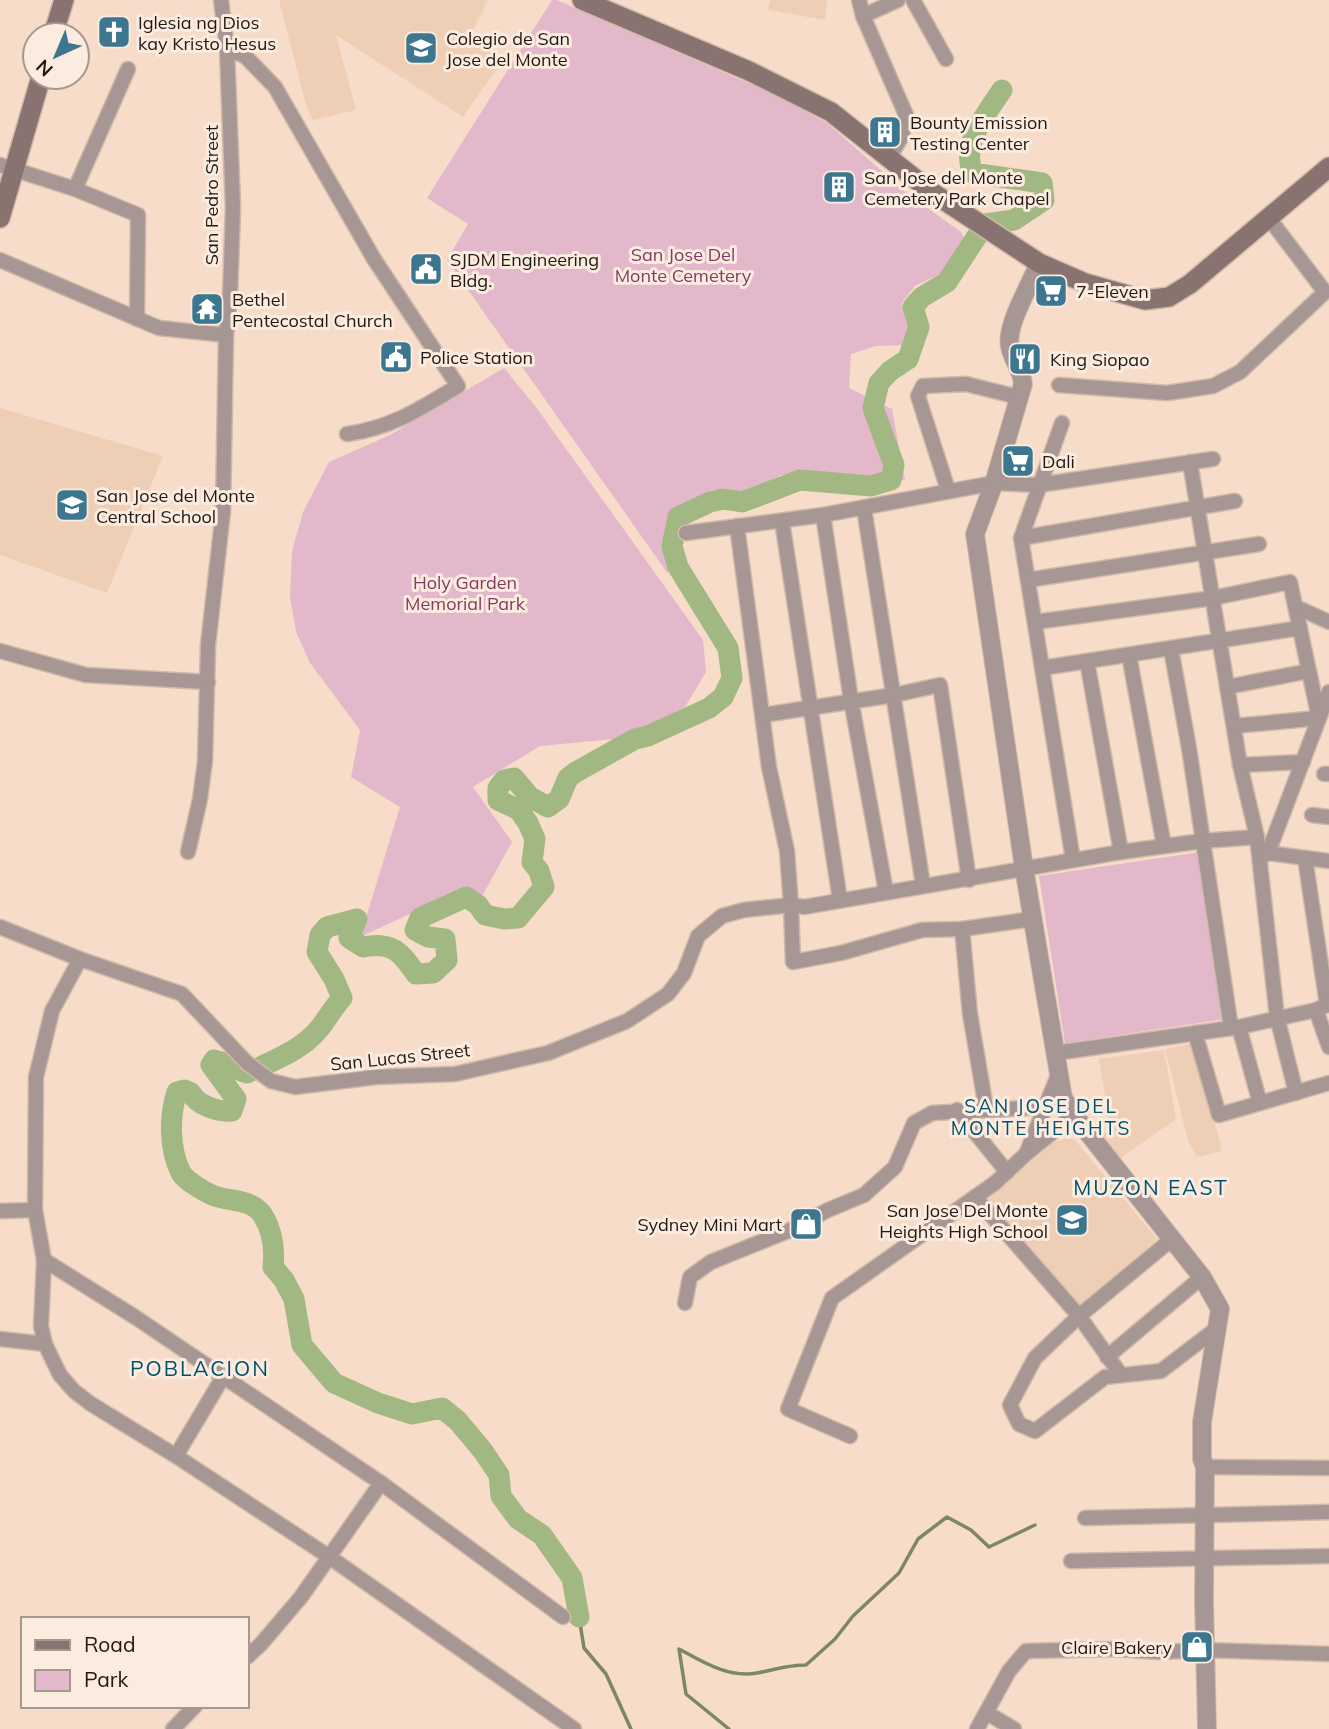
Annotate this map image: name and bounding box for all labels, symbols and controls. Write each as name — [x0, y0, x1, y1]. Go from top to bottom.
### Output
place label: Iglesia ng Dios kay Kristo Hesus — [138, 11, 276, 55]
church icon: Iglesia ng Dios kay Kristo Hesus — [95, 13, 133, 51]
north arrow — [21, 21, 91, 91]
place label: Colegio de San Jose del Monte — [446, 27, 570, 71]
school or university icon: Colegio de San Jose del Monte — [402, 29, 440, 67]
text: N — [31, 55, 58, 82]
place label: Bounty Emission Testing Center — [910, 111, 1048, 155]
building icon: Bounty Emission Testing Center — [866, 113, 904, 151]
street label: San Pedro Street — [200, 125, 223, 265]
place label: San Jose del Monte Cemetery Park Chapel — [864, 166, 1050, 210]
building icon: San Jose del Monte Cemetery Park Chapel — [820, 168, 858, 206]
park label: San Jose Del Monte Cemetery — [615, 243, 752, 287]
place label: SJDM Engineering Bldg. — [450, 248, 599, 292]
public building icon: SJDM Engineering Bldg. — [407, 250, 445, 288]
supermarket icon: 7-Eleven — [1032, 272, 1070, 310]
place label: 7-Eleven — [1076, 280, 1149, 303]
place label: Bethel Pentecostal Church — [232, 288, 393, 332]
temple icon: Bethel Pentecostal Church — [188, 290, 226, 328]
public building icon: Police Station — [377, 338, 415, 376]
restaurant icon: King Siopao — [1006, 340, 1044, 378]
place label: Police Station — [420, 346, 533, 369]
place label: King Siopao — [1050, 348, 1149, 371]
supermarket icon: Dali — [999, 442, 1037, 480]
place label: Dali — [1042, 450, 1075, 473]
place label: San Jose del Monte Central School — [96, 484, 255, 528]
school or university icon: San Jose del Monte Central School — [53, 486, 91, 524]
park label: Holy Garden Memorial Park — [405, 571, 526, 615]
street label: San Lucas Street — [329, 1038, 471, 1076]
district label: SAN JOSE DEL MONTE HEIGHTS — [951, 1094, 1131, 1140]
district label: MUZON EAST — [1073, 1174, 1229, 1200]
place label: San Jose Del Monte Heights High School — [879, 1199, 1048, 1243]
school or university icon: San Jose Del Monte Heights High School — [1053, 1201, 1091, 1239]
shop icon: Sydney Mini Mart — [787, 1205, 825, 1243]
place label: Sydney Mini Mart — [637, 1213, 782, 1236]
district label: POBLACION — [130, 1355, 270, 1381]
legend — [21, 1617, 248, 1708]
shop icon: Claire Bakery — [1178, 1628, 1216, 1666]
text: Road — [84, 1631, 135, 1657]
place label: Claire Bakery — [1061, 1636, 1172, 1659]
text: Park — [84, 1666, 128, 1692]

